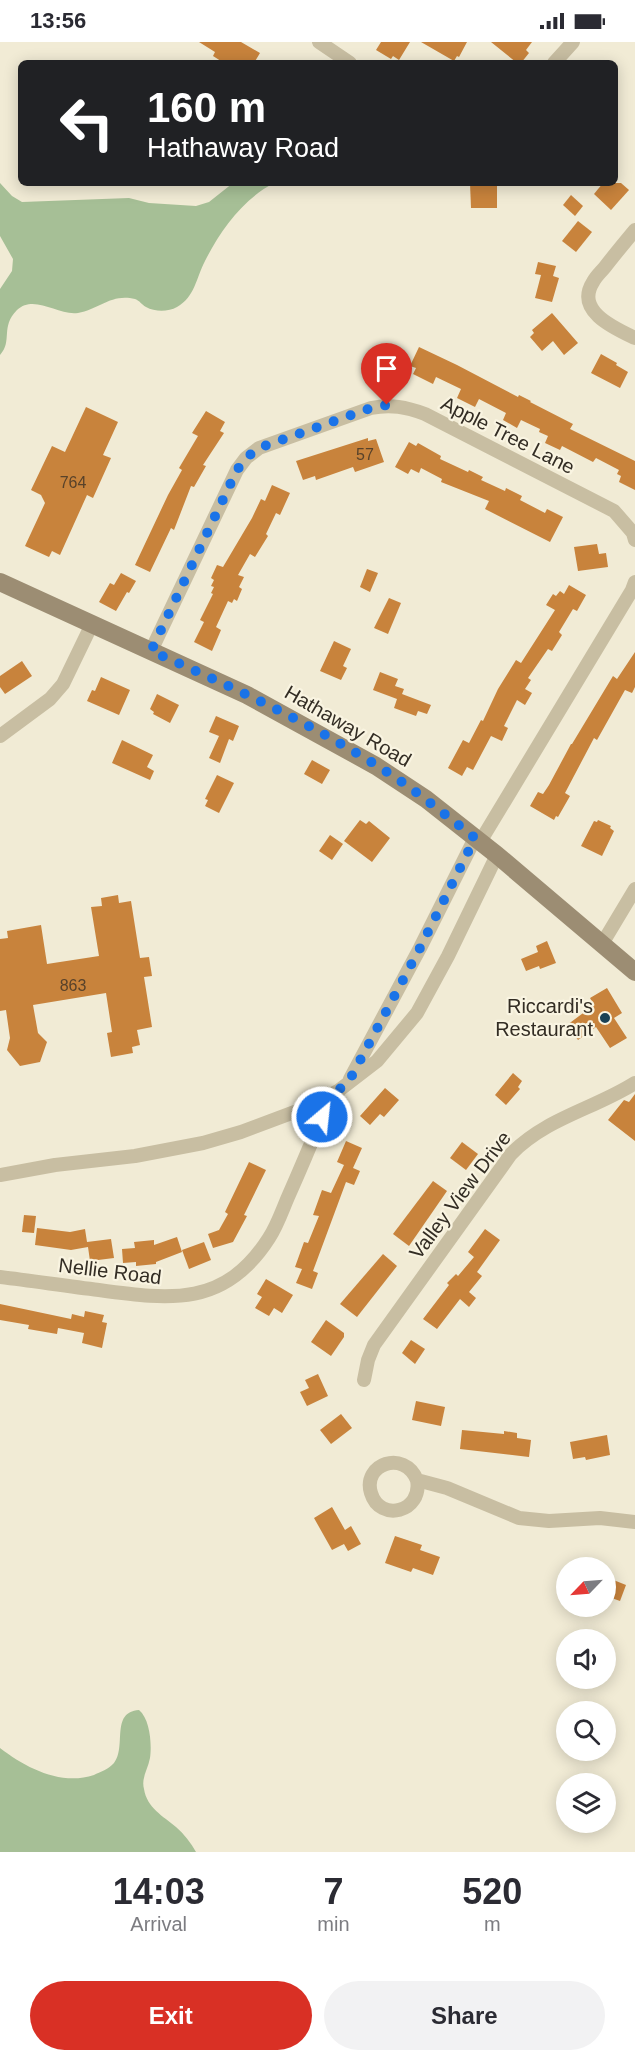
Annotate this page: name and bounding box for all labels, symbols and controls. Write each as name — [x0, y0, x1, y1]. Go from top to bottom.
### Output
text: 13:56 — [30, 8, 86, 33]
icon: left — [48, 84, 126, 162]
text: 160 m — [147, 84, 266, 131]
text: Hathaway Road — [147, 133, 339, 163]
pin — [361, 343, 412, 405]
icon: arrive — [370, 352, 403, 385]
street label: Apple Tree Lane — [438, 392, 578, 478]
house number: 57 — [356, 446, 374, 463]
house number: 764 — [60, 474, 86, 491]
street label: Hathaway Road — [281, 681, 415, 771]
house number: 863 — [60, 977, 86, 994]
place label: Riccardi's Restaurant — [495, 995, 593, 1040]
marker: Riccardi's Restaurant — [598, 1011, 612, 1025]
position arrow — [290, 1085, 354, 1149]
street label: Valley View Drive — [405, 1127, 515, 1263]
street label: Nellie Road — [57, 1254, 163, 1288]
north arrow — [556, 1557, 616, 1617]
map controls — [556, 1557, 616, 1833]
button: sound — [556, 1629, 616, 1689]
button: search — [556, 1701, 616, 1761]
button: layers — [556, 1773, 616, 1833]
text: 14:03 — [113, 1871, 205, 1912]
text: 7 — [323, 1871, 343, 1912]
text: 520 — [462, 1871, 522, 1912]
text: Arrival — [130, 1913, 187, 1935]
text: min — [317, 1913, 350, 1935]
text: m — [484, 1913, 501, 1935]
button: Exit — [30, 1981, 312, 2050]
button: Share — [324, 1981, 605, 2050]

